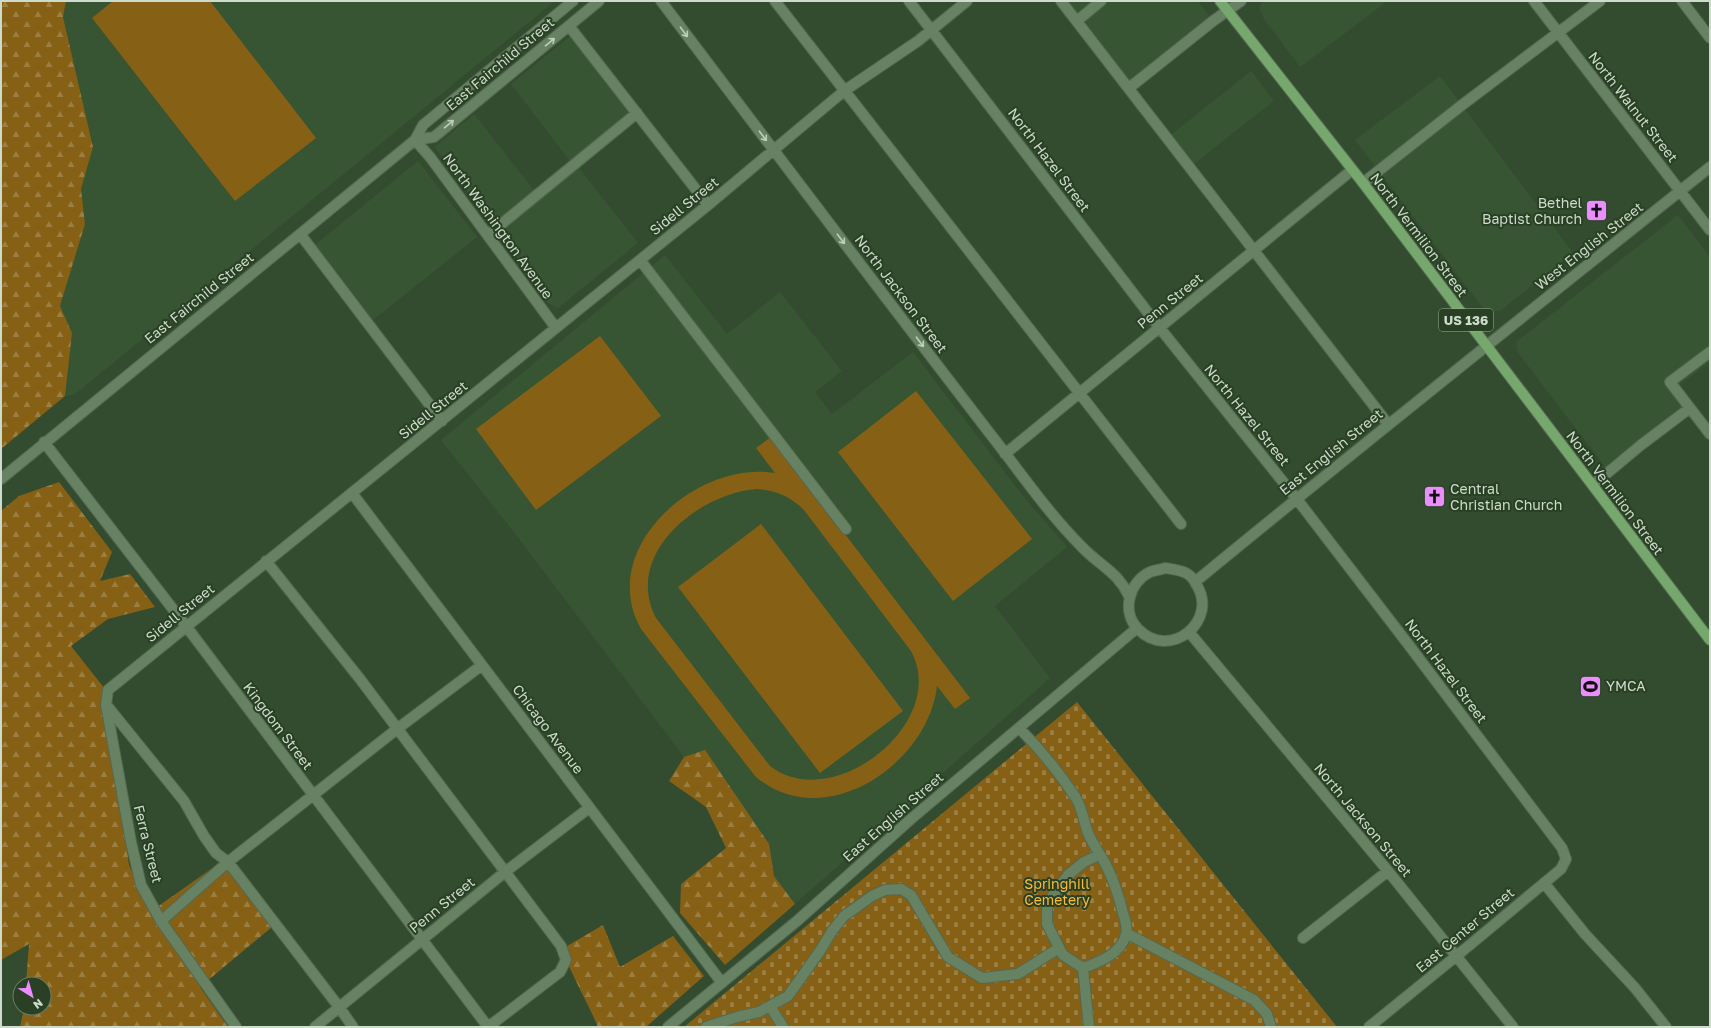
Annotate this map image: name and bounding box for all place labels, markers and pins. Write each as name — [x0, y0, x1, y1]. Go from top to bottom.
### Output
place label: Bethel Baptist Church — [1482, 194, 1582, 227]
church icon: Bethel Baptist Church — [1584, 198, 1610, 224]
place label: Central Christian Church — [1450, 480, 1562, 513]
church icon: Central Christian Church — [1422, 484, 1448, 510]
sports icon: YMCA — [1577, 673, 1603, 699]
place label: YMCA — [1606, 677, 1646, 694]

